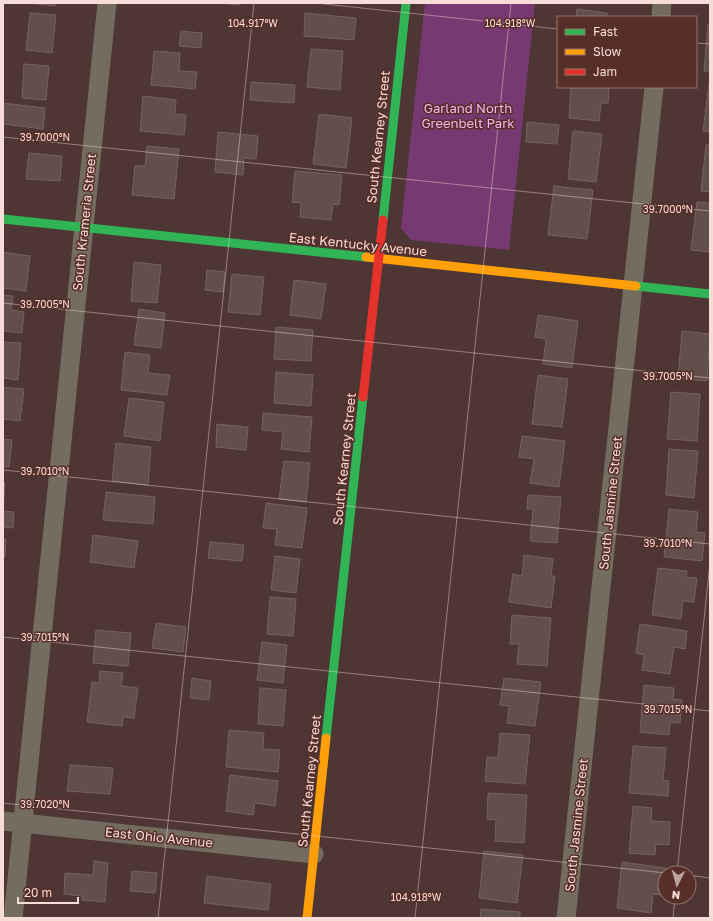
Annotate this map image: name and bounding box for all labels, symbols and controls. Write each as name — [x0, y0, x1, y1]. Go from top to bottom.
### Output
legend — [557, 16, 697, 88]
text: 104.917°W — [228, 17, 278, 29]
text: 104.918°W — [485, 17, 536, 29]
text: Fast — [593, 24, 618, 39]
text: Slow — [593, 44, 621, 59]
text: Jam — [593, 64, 617, 79]
street label: South Kearney Street — [363, 70, 393, 204]
park label: Garland North Greenbelt Park — [421, 100, 515, 131]
text: 39.7000°N — [20, 131, 70, 143]
street label: South Krameria Street — [69, 152, 99, 292]
text: 39.7000°N — [643, 203, 693, 215]
street label: East Kentucky Avenue — [288, 229, 428, 259]
text: 39.7005°N — [20, 298, 70, 310]
text: 39.7005°N — [643, 370, 693, 382]
street label: South Kearney Street — [329, 392, 359, 526]
street label: South Jasmine Street — [595, 435, 625, 571]
text: 39.7010°N — [21, 465, 69, 477]
text: 39.7010°N — [644, 537, 692, 549]
text: 39.7015°N — [21, 631, 69, 643]
text: 39.7015°N — [644, 703, 692, 715]
street label: South Kearney Street — [294, 714, 324, 848]
street label: South Jasmine Street — [561, 757, 591, 893]
text: 39.7020°N — [20, 798, 70, 810]
street label: East Ohio Avenue — [104, 823, 214, 851]
north arrow — [657, 865, 697, 905]
scale bar — [18, 879, 78, 905]
text: 20 m — [24, 885, 52, 900]
text: N — [671, 889, 681, 902]
text: 104.918°W — [391, 891, 442, 903]

